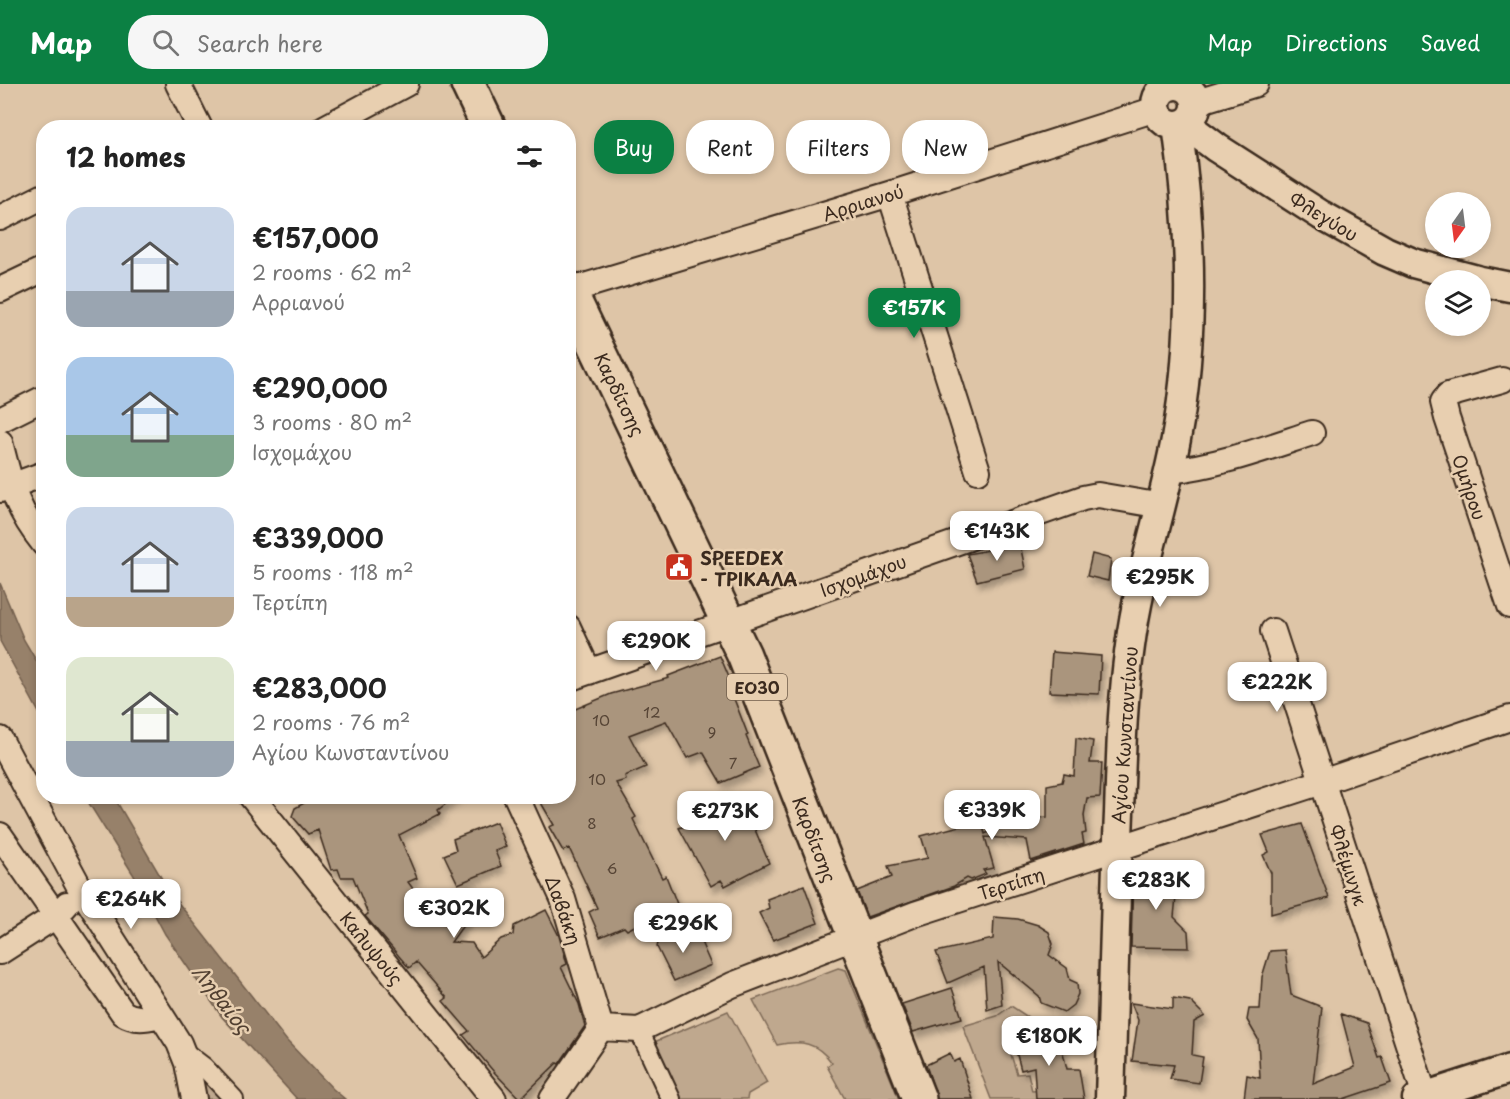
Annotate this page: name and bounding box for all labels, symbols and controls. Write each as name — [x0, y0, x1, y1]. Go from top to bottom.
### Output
search box — [128, 15, 548, 69]
text: Map — [30, 21, 92, 64]
icon: search — [149, 26, 182, 59]
text: Search here — [197, 26, 323, 59]
text: Map — [1207, 26, 1252, 58]
text: Directions — [1285, 26, 1387, 58]
text: Saved — [1420, 26, 1480, 58]
chip: Buy — [594, 120, 674, 174]
chip: Rent — [686, 120, 774, 174]
chip: Filters — [786, 120, 890, 174]
chip: New — [902, 120, 988, 174]
text: 12 homes — [66, 137, 186, 176]
icon: filters — [513, 140, 546, 173]
street label: Αρριανού — [819, 177, 907, 227]
street label: Φλεγύου — [1284, 185, 1364, 247]
north arrow — [1425, 192, 1491, 258]
map controls — [1425, 192, 1491, 336]
text: €157,000 — [252, 218, 379, 257]
icon: home — [114, 231, 186, 303]
text: 2 rooms · 62 m² — [252, 257, 412, 287]
button: layers — [1425, 270, 1491, 336]
text: Αρριανού — [252, 287, 345, 317]
pin: €157K — [872, 288, 956, 339]
text: €157K — [882, 292, 946, 322]
street label: Καρδίτσης — [588, 348, 652, 440]
text: €290,000 — [252, 368, 388, 407]
icon: home — [114, 381, 186, 453]
text: 3 rooms · 80 m² — [252, 407, 412, 437]
text: Ισχομάχου — [252, 437, 352, 467]
street label: Ομήρου — [1446, 451, 1494, 523]
pin: €143K — [955, 511, 1039, 562]
text: €143K — [964, 515, 1030, 545]
text: €339,000 — [252, 518, 384, 557]
icon: home — [114, 531, 186, 603]
place label: SPEEDEX - ΤΡΙΚΑΛΑ — [700, 544, 798, 592]
street label: Ισχομάχου — [816, 547, 910, 603]
public building icon: SPEEDEX - ΤΡΙΚΑΛΑ — [663, 551, 695, 583]
text: 5 rooms · 118 m² — [252, 557, 414, 587]
pin: €295K — [1118, 557, 1202, 608]
text: €295K — [1126, 561, 1194, 591]
text: Τερτίπη — [252, 587, 328, 617]
pin: €290K — [614, 621, 698, 672]
text: €290K — [621, 625, 691, 655]
street label: Αγίου Κωνσταντίνου — [1104, 645, 1144, 825]
pin: €222K — [1235, 662, 1319, 713]
text: €222K — [1242, 666, 1312, 696]
text: €283,000 — [252, 668, 387, 707]
road number: ΕΟ30 — [727, 674, 787, 700]
icon: home — [114, 681, 186, 753]
house number: 12 — [643, 700, 661, 723]
text: 2 rooms · 76 m² — [252, 707, 410, 737]
house number: 10 — [592, 708, 610, 731]
house number: 9 — [708, 720, 716, 743]
text: Αγίου Κωνσταντίνου — [252, 737, 450, 767]
house number: 7 — [729, 751, 738, 774]
house number: 10 — [588, 767, 606, 790]
pin: €339K — [950, 790, 1034, 841]
pin: €273K — [683, 791, 767, 842]
street label: Καρδίτσης — [786, 792, 844, 886]
text: €339K — [958, 794, 1026, 824]
text: €273K — [691, 795, 759, 825]
house number: 8 — [587, 811, 597, 834]
street label: Φλέμινγκ — [1323, 821, 1375, 909]
house number: 6 — [607, 856, 617, 879]
street label: Τερτίπη — [974, 860, 1048, 906]
pin: €283K — [1114, 860, 1198, 911]
text: €283K — [1121, 864, 1191, 894]
street label: Δαβάκη — [539, 872, 589, 948]
pin: €264K — [89, 879, 173, 930]
text: €264K — [96, 883, 166, 913]
pin: €302K — [412, 888, 496, 939]
text: €302K — [418, 892, 490, 922]
pin: €296K — [641, 903, 725, 954]
street label: Καλυψούς — [334, 906, 410, 990]
text: €296K — [648, 907, 718, 937]
water label: Ληθαίος — [185, 958, 260, 1041]
pin: €180K — [1007, 1016, 1091, 1067]
text: €180K — [1016, 1020, 1082, 1050]

